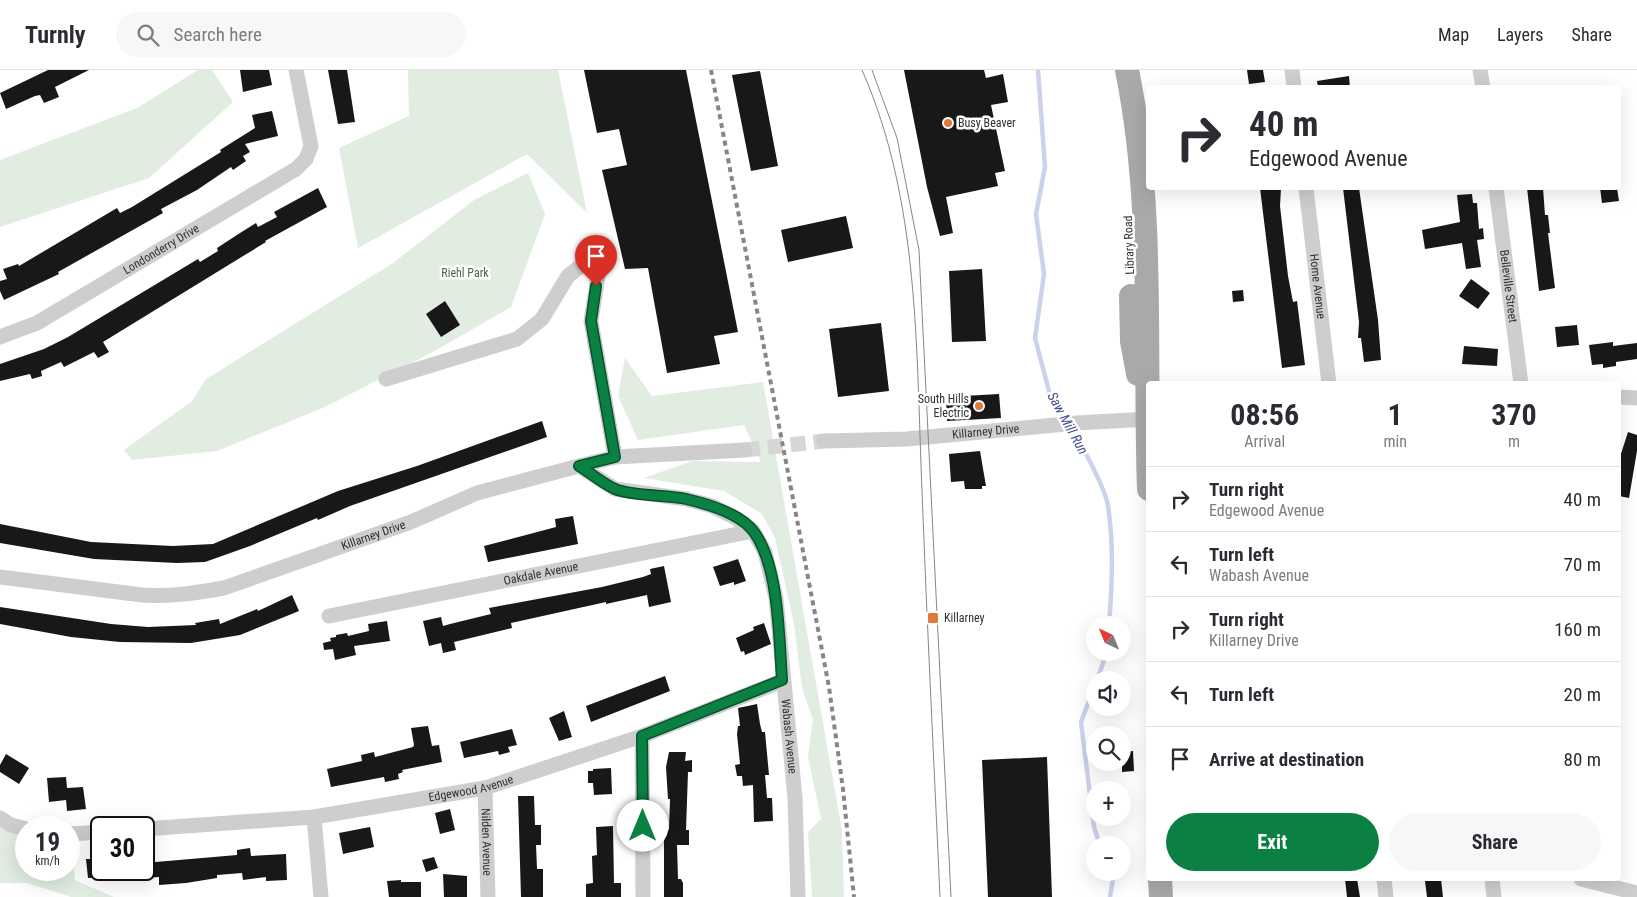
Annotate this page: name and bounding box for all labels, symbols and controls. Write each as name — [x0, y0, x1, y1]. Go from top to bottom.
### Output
search box — [116, 12, 466, 57]
text: Turnly — [25, 21, 86, 49]
icon: search — [134, 21, 162, 49]
text: Search here — [174, 23, 262, 46]
text: Map — [1438, 24, 1469, 45]
text: Layers — [1497, 24, 1544, 45]
text: Share — [1572, 24, 1612, 45]
text: 40 m — [1249, 104, 1318, 145]
icon: right — [1166, 105, 1231, 170]
place label: Busy Beaver — [958, 116, 1016, 130]
marker: Busy Beaver — [942, 117, 954, 129]
text: Edgewood Avenue — [1249, 146, 1408, 171]
street label: Library Road — [1121, 215, 1137, 275]
street label: Londonderry Drive — [121, 221, 202, 277]
pin — [575, 235, 617, 286]
icon: arrive — [582, 242, 610, 270]
street label: Belleville Street — [1497, 249, 1520, 324]
street label: Home Avenue — [1307, 253, 1328, 320]
park label: Riehl Park — [441, 266, 489, 280]
water label: Saw Mill Run — [1044, 389, 1092, 457]
place label: South Hills Electric — [918, 392, 969, 420]
text: 08:56 — [1230, 397, 1299, 432]
text: 1 — [1388, 397, 1403, 432]
text: 370 — [1491, 397, 1537, 432]
marker: South Hills Electric — [973, 400, 985, 412]
street label: Killarney Drive — [951, 421, 1020, 442]
text: Arrival — [1244, 432, 1285, 451]
text: min — [1383, 432, 1407, 451]
text: m — [1508, 432, 1520, 451]
text: Turn right — [1209, 478, 1284, 501]
icon: right — [1166, 485, 1194, 513]
text: 40 m — [1564, 488, 1601, 511]
text: Edgewood Avenue — [1209, 501, 1324, 520]
street label: Killarney Drive — [339, 517, 408, 553]
text: Turn left — [1209, 543, 1274, 566]
icon: left — [1166, 550, 1194, 578]
text: 70 m — [1564, 553, 1601, 576]
street label: Oakdale Avenue — [502, 559, 580, 588]
text: Wabash Avenue — [1209, 566, 1309, 585]
text: Turn right — [1209, 608, 1284, 631]
marker: Killarney — [926, 611, 940, 625]
place label: Killarney — [944, 611, 985, 625]
icon: right — [1166, 615, 1194, 643]
north arrow — [1086, 616, 1131, 661]
map controls — [1086, 616, 1131, 881]
text: 160 m — [1554, 618, 1601, 641]
text: Killarney Drive — [1209, 631, 1299, 650]
button: sound — [1086, 671, 1131, 716]
icon: left — [1166, 680, 1194, 708]
text: Turn left — [1209, 683, 1274, 706]
text: 20 m — [1564, 683, 1601, 706]
street label: Wabash Avenue — [779, 698, 800, 775]
button: search — [1086, 726, 1131, 771]
icon: arrive — [1166, 745, 1194, 773]
text: Arrive at destination — [1209, 748, 1364, 771]
text: 80 m — [1564, 748, 1601, 771]
street label: Edgewood Avenue — [428, 772, 515, 804]
button: + — [1086, 781, 1131, 826]
position arrow — [616, 799, 668, 851]
street label: Nilden Avenue — [479, 808, 494, 876]
button: Exit — [1166, 813, 1379, 871]
button: Share — [1389, 813, 1601, 871]
speed limit sign: 30 — [90, 816, 155, 881]
text: 19 — [35, 828, 60, 857]
button: − — [1086, 836, 1131, 881]
text: km/h — [35, 854, 60, 868]

